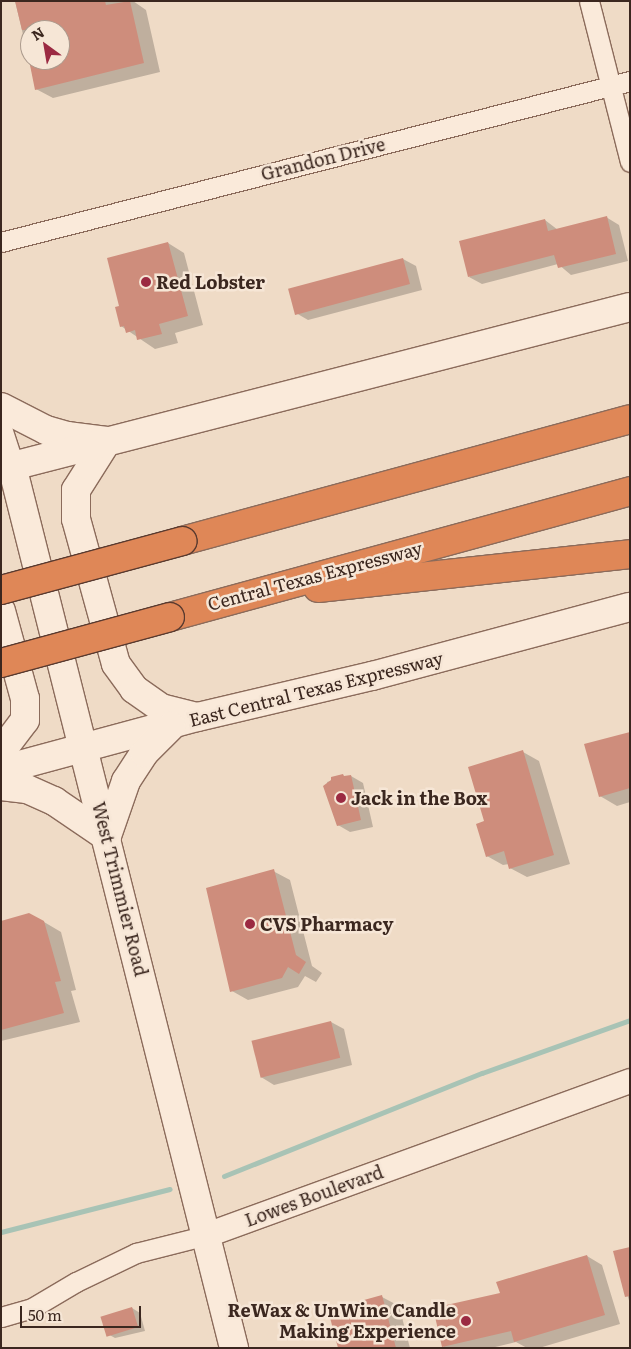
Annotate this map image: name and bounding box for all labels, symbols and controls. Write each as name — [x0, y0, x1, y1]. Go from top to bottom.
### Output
north arrow — [20, 20, 70, 70]
text: N — [27, 22, 48, 45]
street label: Grandon Drive — [259, 133, 387, 185]
place label: Red Lobster — [156, 271, 265, 293]
marker: Red Lobster — [140, 276, 152, 288]
street label: Central Texas Expressway — [205, 537, 425, 615]
street label: East Central Texas Expressway — [187, 647, 445, 731]
place label: Jack in the Box — [351, 787, 487, 809]
marker: Jack in the Box — [335, 792, 347, 804]
street label: West Trimmier Road — [88, 800, 152, 978]
place label: CVS Pharmacy — [260, 913, 393, 935]
marker: CVS Pharmacy — [244, 918, 256, 930]
street label: Lowes Boulevard — [242, 1161, 386, 1231]
scale bar — [22, 1296, 144, 1328]
place label: ReWax & UnWine Candle Making Experience — [228, 1300, 456, 1342]
text: 50 m — [28, 1303, 62, 1326]
marker: ReWax & UnWine Candle Making Experience — [460, 1315, 472, 1327]

